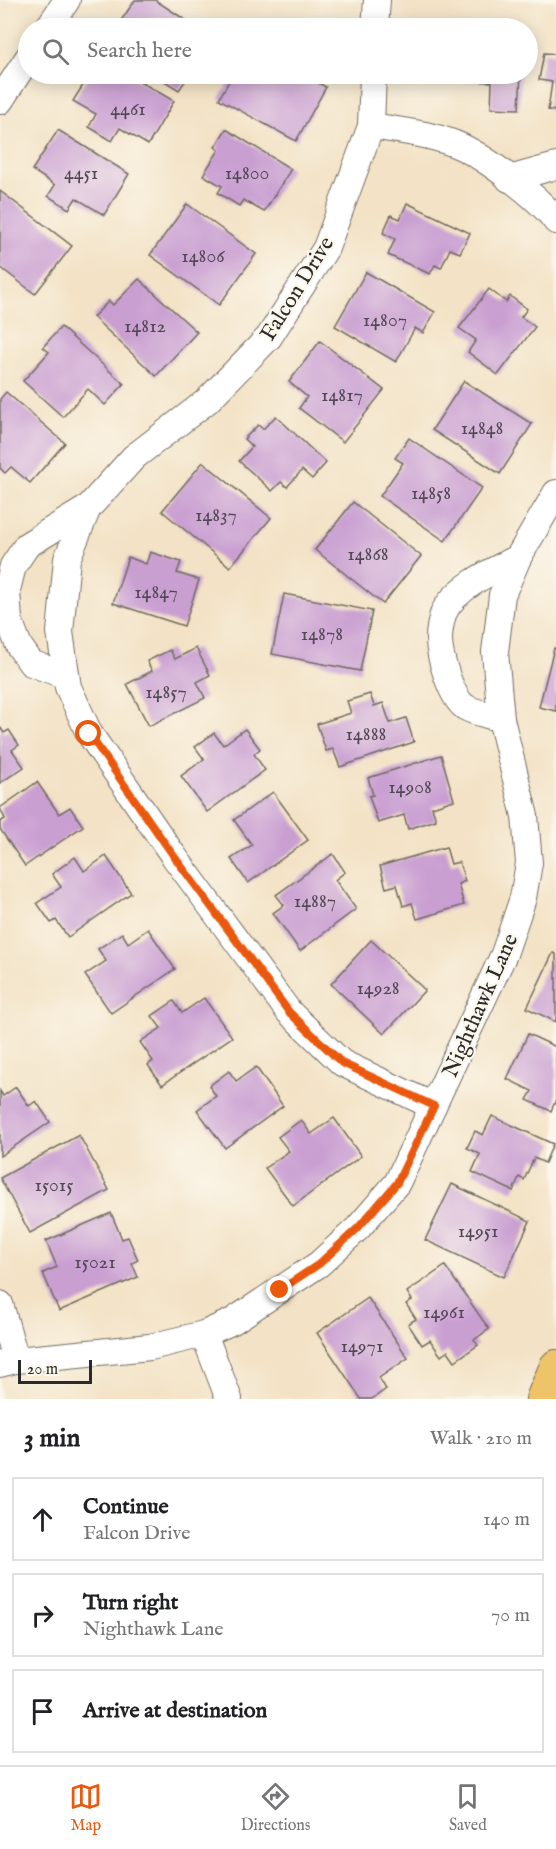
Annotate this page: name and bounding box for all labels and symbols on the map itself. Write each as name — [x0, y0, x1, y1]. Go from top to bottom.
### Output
house number: 4461 — [110, 97, 146, 122]
house number: 4451 — [64, 161, 98, 186]
house number: 14800 — [225, 161, 269, 186]
street label: Falcon Drive — [255, 232, 341, 347]
house number: 14806 — [181, 244, 225, 269]
house number: 14807 — [363, 308, 407, 333]
house number: 14812 — [124, 314, 166, 339]
house number: 14817 — [321, 383, 363, 408]
house number: 14848 — [461, 416, 503, 441]
house number: 14858 — [411, 481, 451, 506]
house number: 14837 — [195, 503, 237, 528]
house number: 14868 — [347, 542, 389, 567]
house number: 14847 — [134, 580, 178, 605]
house number: 14878 — [301, 622, 343, 647]
house number: 14857 — [145, 680, 187, 705]
route start — [75, 720, 101, 746]
house number: 14888 — [346, 722, 386, 747]
house number: 14908 — [388, 775, 432, 800]
house number: 14887 — [294, 889, 336, 914]
street label: Nighthawk Lane — [437, 930, 525, 1082]
house number: 14928 — [356, 976, 400, 1001]
house number: 15015 — [34, 1173, 74, 1198]
house number: 14951 — [458, 1219, 498, 1244]
house number: 15021 — [74, 1250, 116, 1275]
route end — [266, 1276, 292, 1302]
house number: 14961 — [423, 1300, 465, 1325]
house number: 14971 — [341, 1334, 383, 1359]
scale bar — [18, 1357, 92, 1384]

